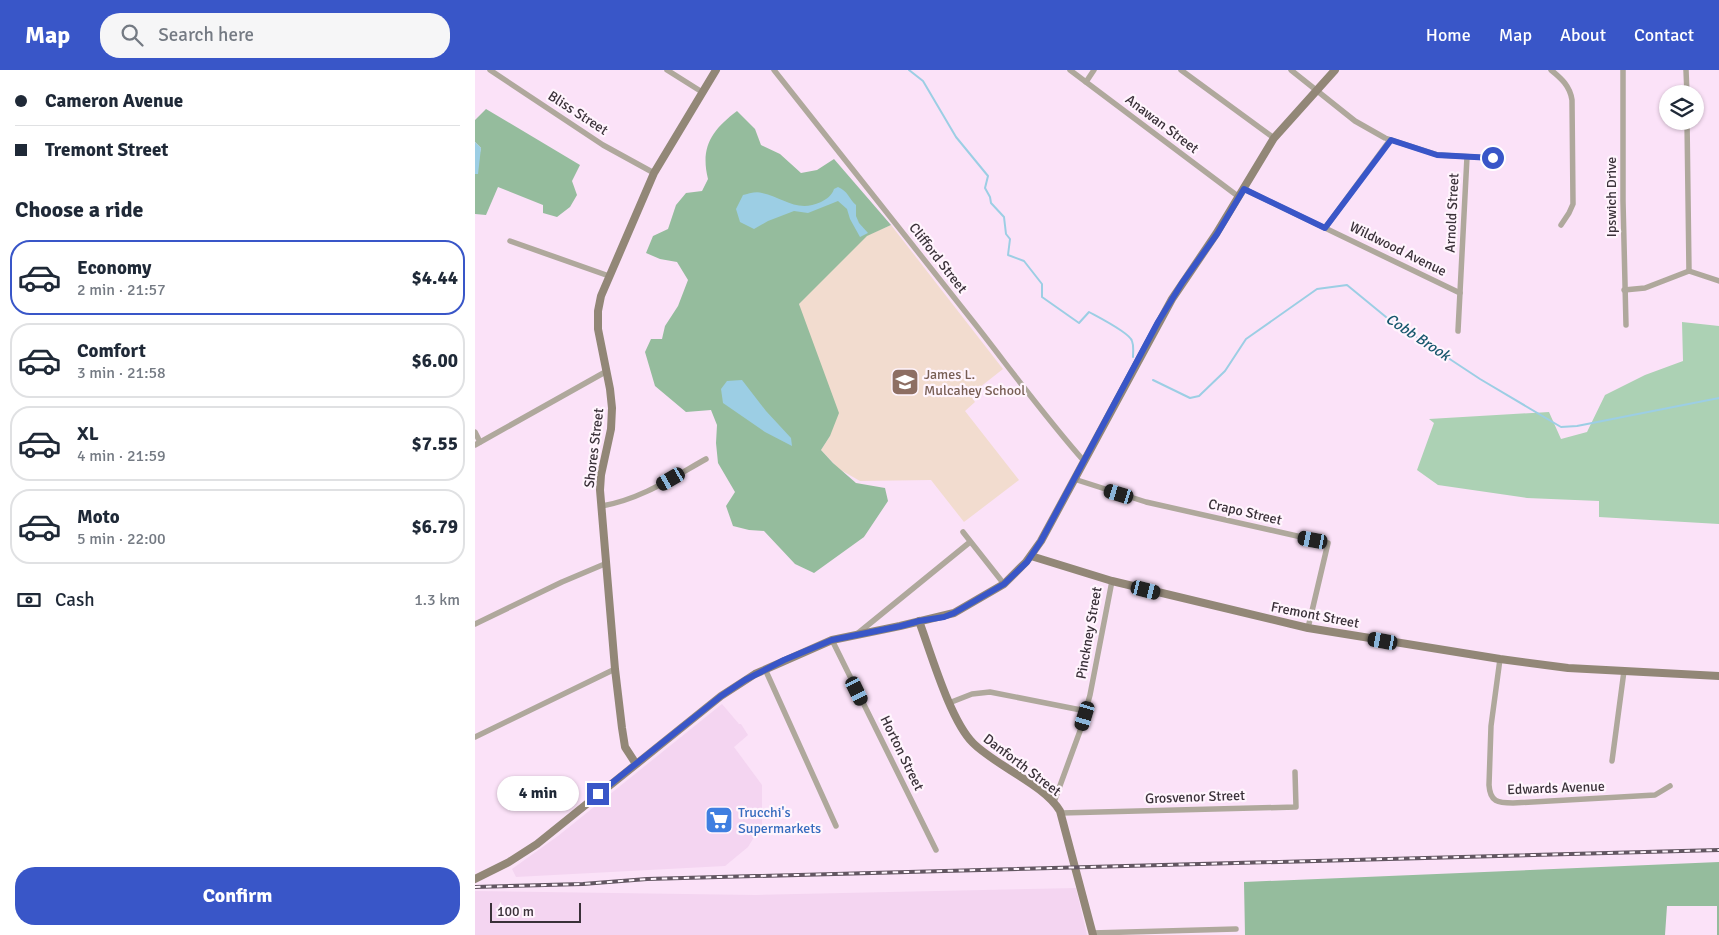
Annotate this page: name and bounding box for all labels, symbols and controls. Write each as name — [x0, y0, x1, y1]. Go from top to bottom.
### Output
search box — [100, 13, 450, 58]
text: Map — [25, 20, 70, 50]
icon: search — [118, 21, 146, 49]
text: Search here — [158, 23, 254, 47]
text: Home — [1426, 24, 1471, 46]
text: Map — [1499, 24, 1532, 46]
text: About — [1560, 24, 1606, 46]
text: Contact — [1634, 24, 1694, 46]
map controls — [1659, 85, 1704, 130]
button: layers — [1659, 85, 1704, 130]
street label: Bliss Street — [545, 87, 611, 139]
text: Cameron Avenue — [45, 89, 183, 113]
street label: Anawan Street — [1122, 91, 1202, 157]
text: Tremont Street — [45, 138, 168, 162]
route start — [1482, 147, 1504, 169]
street label: Ipswich Drive — [1603, 157, 1620, 237]
street label: Arnold Street — [1441, 173, 1463, 253]
text: Choose a ride — [15, 196, 143, 223]
street label: Wildwood Avenue — [1347, 218, 1449, 280]
street label: Clifford Street — [905, 220, 971, 297]
icon: car — [17, 255, 62, 300]
text: Economy — [77, 256, 151, 280]
text: $4.44 — [412, 266, 458, 290]
text: 2 min · 21:57 — [77, 280, 166, 300]
water label: Cobb Brook — [1382, 310, 1455, 365]
icon: car — [17, 338, 62, 383]
text: Comfort — [77, 339, 146, 363]
text: $6.00 — [412, 349, 458, 373]
text: 3 min · 21:58 — [77, 363, 166, 383]
place label: James L. Mulcahey School — [924, 366, 1025, 399]
school or university icon: James L. Mulcahey School — [890, 367, 920, 397]
street label: Shores Street — [581, 407, 607, 489]
icon: car — [17, 421, 62, 466]
text: XL — [77, 422, 99, 446]
text: $7.55 — [412, 432, 458, 456]
text: 4 min · 21:59 — [77, 446, 166, 466]
car — [654, 465, 687, 493]
car — [1102, 482, 1135, 506]
street label: Crapo Street — [1207, 495, 1283, 529]
icon: car — [17, 504, 62, 549]
text: Moto — [77, 505, 120, 529]
text: $6.79 — [412, 515, 458, 539]
text: 5 min · 22:00 — [77, 529, 166, 549]
car — [1296, 530, 1329, 550]
car — [1129, 579, 1162, 601]
street label: Pinckney Street — [1073, 585, 1106, 681]
icon: cash — [15, 586, 43, 614]
text: Cash — [55, 588, 95, 612]
text: 1.3 km — [414, 590, 460, 610]
street label: Fremont Street — [1269, 598, 1361, 632]
car — [1366, 631, 1399, 651]
car — [843, 674, 870, 708]
car — [1073, 699, 1096, 733]
street label: Horton Street — [877, 713, 928, 793]
street label: Danforth Street — [980, 730, 1064, 800]
callout: 4 min — [498, 776, 581, 812]
street label: Edwards Avenue — [1507, 778, 1605, 798]
text: 4 min — [519, 783, 557, 803]
route end — [587, 783, 609, 805]
street label: Grosvenor Street — [1145, 787, 1245, 807]
place label: Trucchi's Supermarkets — [738, 804, 821, 837]
supermarket icon: Trucchi's Supermarkets — [704, 805, 734, 835]
button: Confirm — [15, 867, 460, 925]
scale bar — [490, 900, 581, 923]
text: 100 m — [497, 903, 534, 920]

